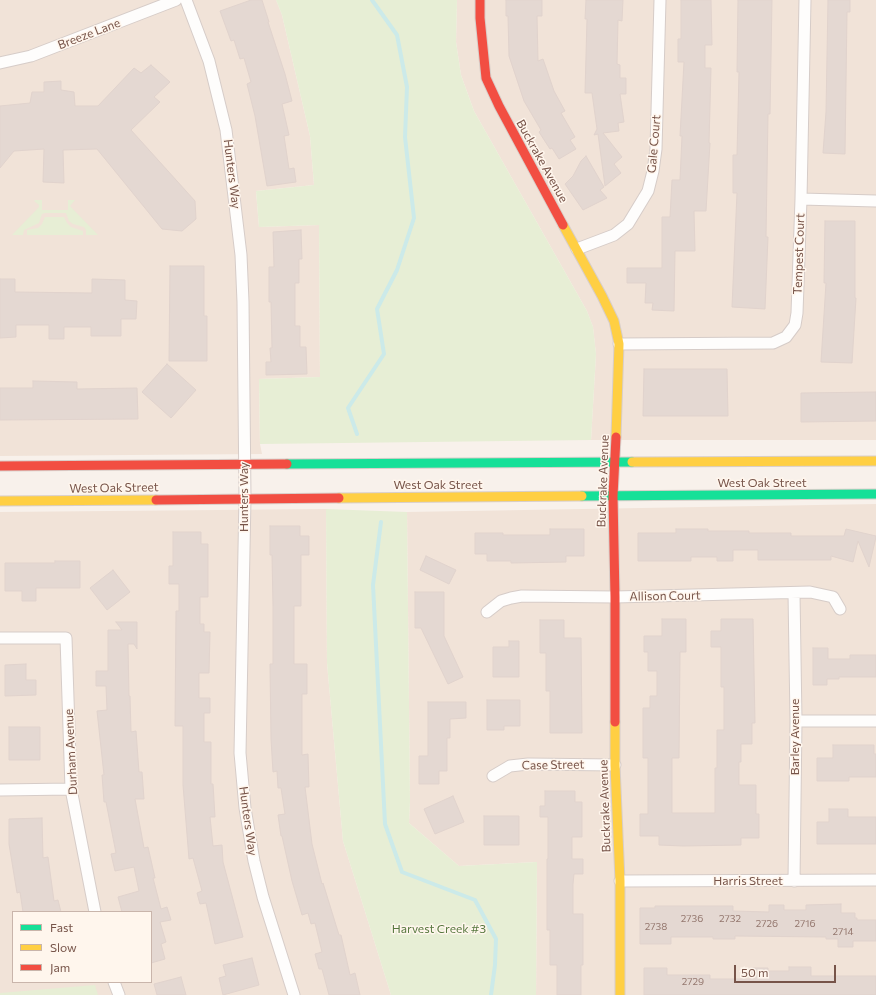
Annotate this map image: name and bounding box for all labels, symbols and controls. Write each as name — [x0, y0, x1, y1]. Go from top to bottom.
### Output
street label: Breeze Lane — [56, 15, 122, 53]
street label: Gale Court — [644, 114, 664, 174]
street label: Buckrake Avenue — [513, 117, 571, 205]
street label: Hunters Way — [221, 138, 243, 210]
street label: Tempest Court — [790, 213, 808, 295]
street label: Buckrake Avenue — [594, 434, 612, 528]
street label: Hunters Way — [237, 462, 251, 532]
street label: West Oak Street — [717, 476, 807, 490]
street label: West Oak Street — [393, 478, 483, 492]
street label: West Oak Street — [69, 480, 159, 496]
street label: Allison Court — [629, 588, 701, 604]
street label: Barley Avenue — [788, 699, 802, 775]
street label: Durham Avenue — [62, 709, 80, 795]
street label: Case Street — [522, 757, 584, 773]
street label: Buckrake Avenue — [596, 759, 614, 853]
street label: Hunters Way — [236, 785, 260, 857]
street label: Harris Street — [713, 874, 783, 888]
legend — [12, 911, 152, 983]
house number: 2736 — [681, 913, 703, 925]
house number: 2732 — [719, 913, 741, 925]
house number: 2726 — [756, 918, 778, 930]
house number: 2716 — [794, 918, 816, 930]
text: Fast — [50, 920, 73, 934]
house number: 2738 — [645, 921, 667, 933]
park label: Harvest Creek #3 — [392, 922, 486, 936]
house number: 2714 — [832, 926, 854, 938]
text: Slow — [50, 940, 77, 954]
scale bar — [736, 957, 838, 983]
text: Jam — [50, 960, 70, 974]
text: 50 m — [741, 965, 769, 979]
house number: 2729 — [682, 976, 704, 988]

